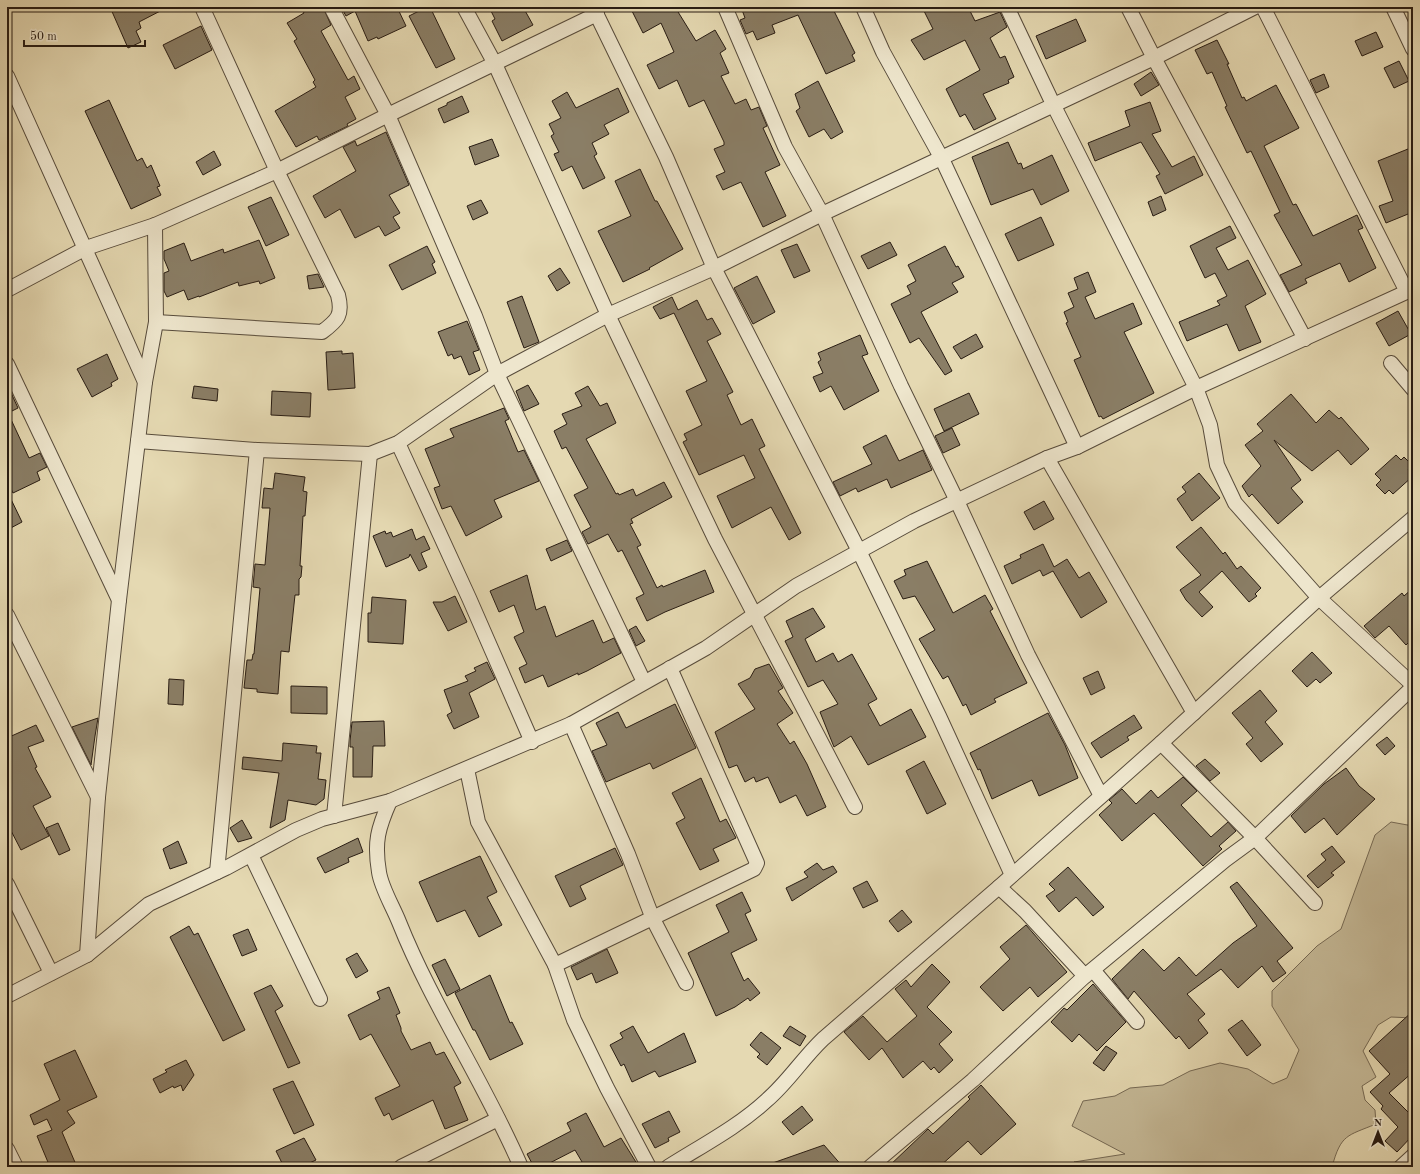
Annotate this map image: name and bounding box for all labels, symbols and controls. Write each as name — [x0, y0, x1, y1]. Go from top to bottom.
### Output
scale bar — [24, 22, 145, 48]
text: 50 m — [30, 30, 57, 43]
north arrow — [1358, 1112, 1398, 1152]
text: N — [1374, 1118, 1383, 1129]

